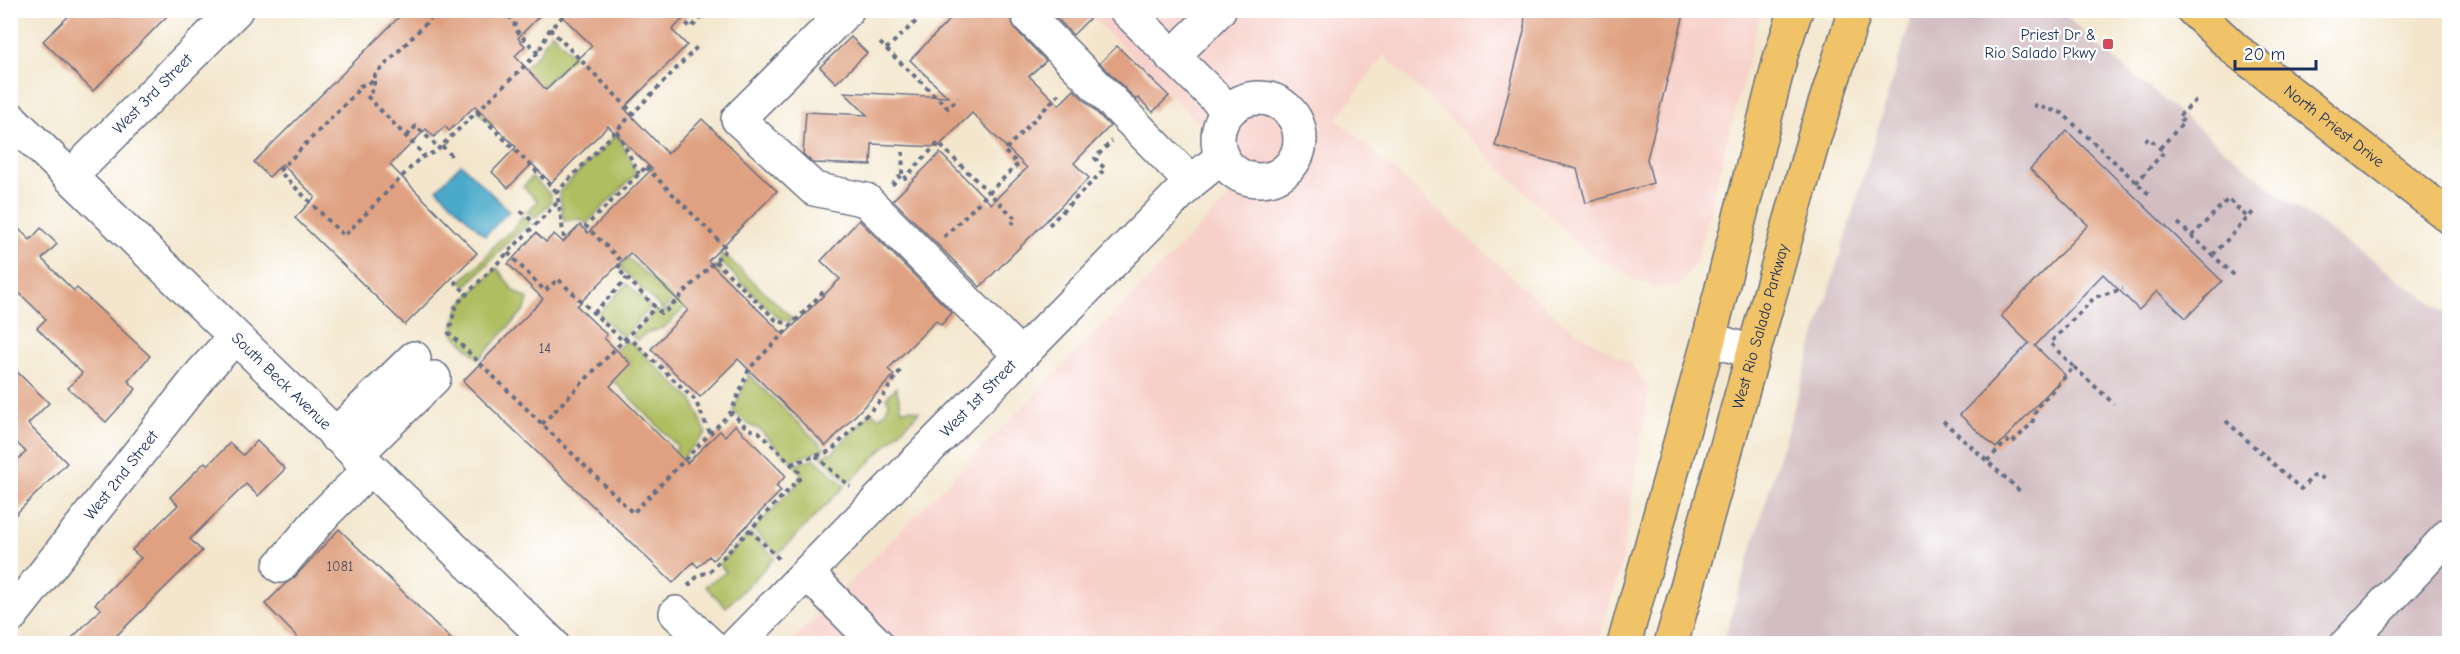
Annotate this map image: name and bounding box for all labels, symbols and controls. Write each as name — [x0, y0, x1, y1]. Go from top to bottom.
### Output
place label: Priest Dr & Rio Salado Pkwy — [1984, 26, 2097, 62]
scale bar — [2235, 33, 2316, 71]
marker: Priest Dr & Rio Salado Pkwy — [2101, 37, 2115, 51]
text: 20 m — [2244, 44, 2285, 65]
street label: West 3rd Street — [109, 50, 196, 138]
street label: North Priest Drive — [2280, 82, 2388, 171]
street label: West Rio Salado Parkway — [1729, 241, 1793, 411]
street label: South Beck Avenue — [228, 329, 335, 434]
house number: 14 — [539, 340, 551, 357]
street label: West 1st Street — [936, 356, 1020, 441]
street label: West 2nd Street — [81, 427, 162, 524]
house number: 1081 — [327, 558, 353, 575]

